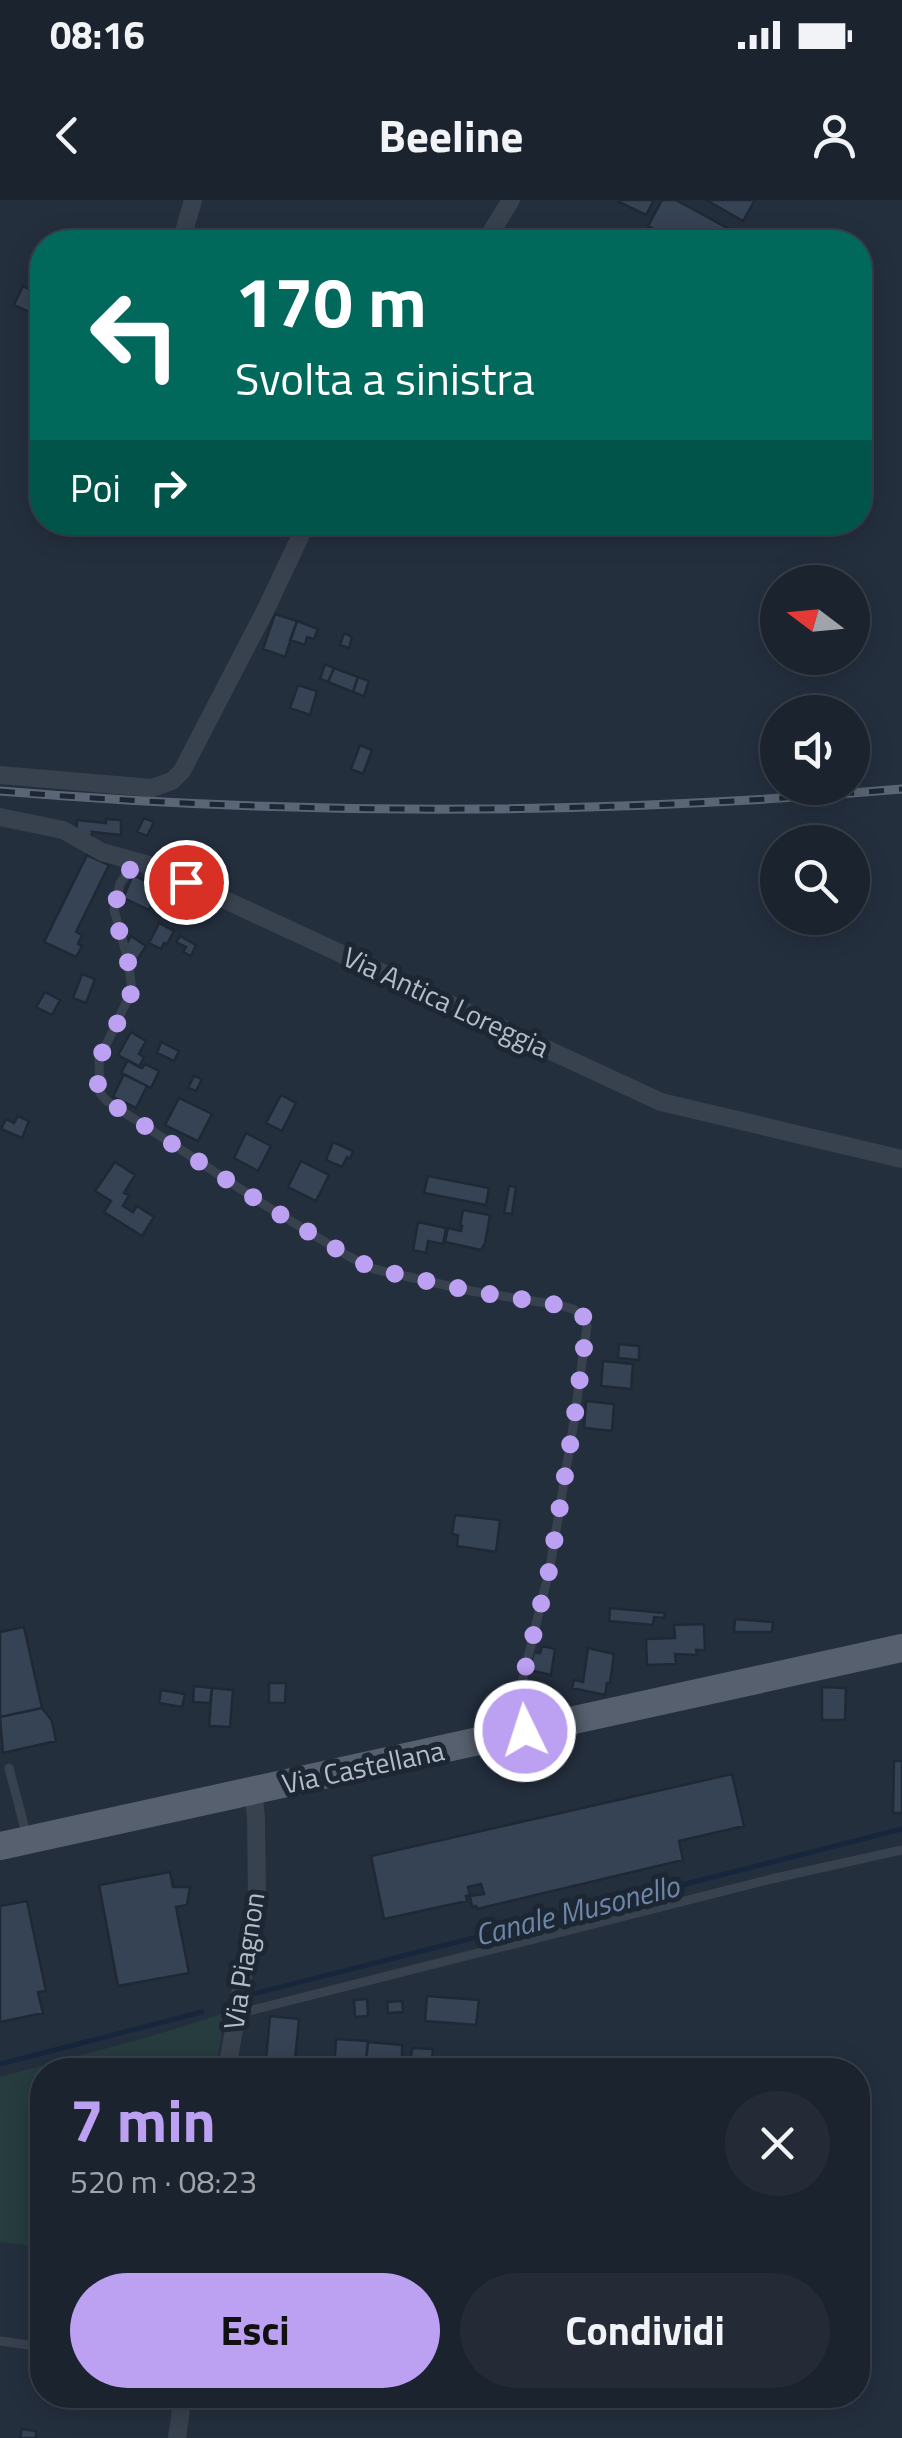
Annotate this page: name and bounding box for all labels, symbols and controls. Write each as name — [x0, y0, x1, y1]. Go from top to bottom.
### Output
text: 08:16 — [50, 6, 145, 64]
text: Beeline — [379, 101, 523, 169]
icon: back — [40, 108, 95, 163]
icon: person — [807, 108, 862, 163]
text: 170 m — [235, 248, 427, 354]
icon: left — [70, 270, 200, 400]
text: Svolta a sinistra — [235, 344, 535, 412]
text: Poi — [70, 459, 121, 517]
icon: right — [141, 460, 196, 515]
north arrow — [760, 565, 870, 675]
map controls — [760, 565, 870, 935]
button: sound — [760, 695, 870, 805]
button: search — [760, 825, 870, 935]
pin — [144, 840, 229, 925]
icon: arrive — [159, 855, 214, 910]
street label: Via Antica Loreggia — [336, 935, 556, 1068]
position arrow — [473, 1679, 577, 1783]
street label: Via Castellana — [278, 1728, 448, 1805]
water label: Canale Musonello — [470, 1862, 685, 1958]
street label: Via Piagnon — [211, 1889, 276, 2033]
text: 7 min — [70, 2074, 216, 2165]
button: close — [725, 2091, 830, 2196]
text: 520 m · 08:23 — [70, 2157, 257, 2205]
button: Esci — [70, 2273, 440, 2388]
button: Condividi — [460, 2273, 830, 2388]

